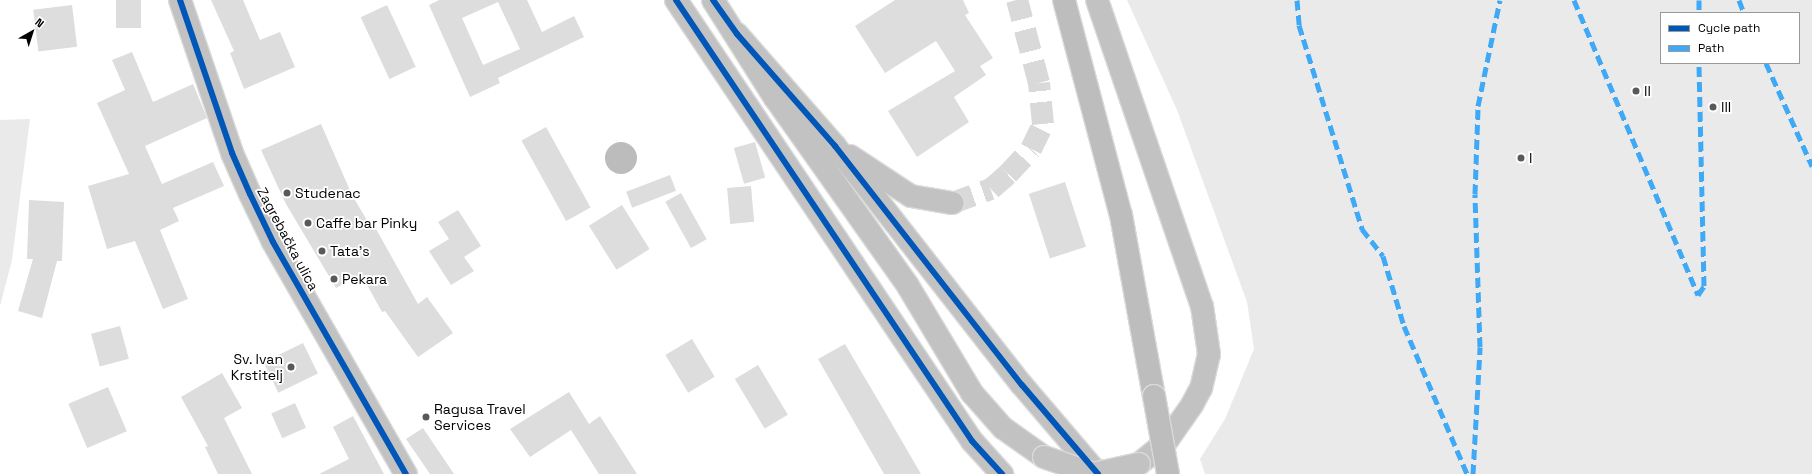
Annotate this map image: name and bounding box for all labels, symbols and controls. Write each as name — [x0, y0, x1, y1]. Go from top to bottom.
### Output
north arrow — [12, 12, 52, 52]
legend — [1660, 12, 1800, 64]
text: N — [32, 15, 47, 30]
text: Cycle path — [1698, 20, 1760, 36]
text: Path — [1698, 40, 1724, 56]
place label: II — [1644, 83, 1651, 99]
marker: II — [1631, 86, 1641, 96]
place label: III — [1721, 99, 1731, 115]
marker: III — [1708, 102, 1718, 112]
place label: I — [1529, 150, 1532, 166]
marker: I — [1516, 153, 1526, 163]
street label: Zagrebačka ulica — [254, 185, 322, 293]
place label: Studenac — [295, 185, 361, 201]
marker: Studenac — [282, 188, 292, 198]
place label: Caffe bar Pinky — [316, 215, 417, 231]
marker: Caffe bar Pinky — [303, 218, 313, 228]
place label: Tata's — [330, 243, 370, 259]
marker: Tata's — [317, 246, 327, 256]
place label: Pekara — [342, 271, 387, 287]
marker: Pekara — [329, 274, 339, 284]
place label: Sv. Ivan Krstitelj — [231, 351, 283, 384]
marker: Sv. Ivan Krstitelj — [286, 362, 296, 372]
place label: Ragusa Travel Services — [434, 401, 526, 434]
marker: Ragusa Travel Services — [421, 412, 431, 422]

